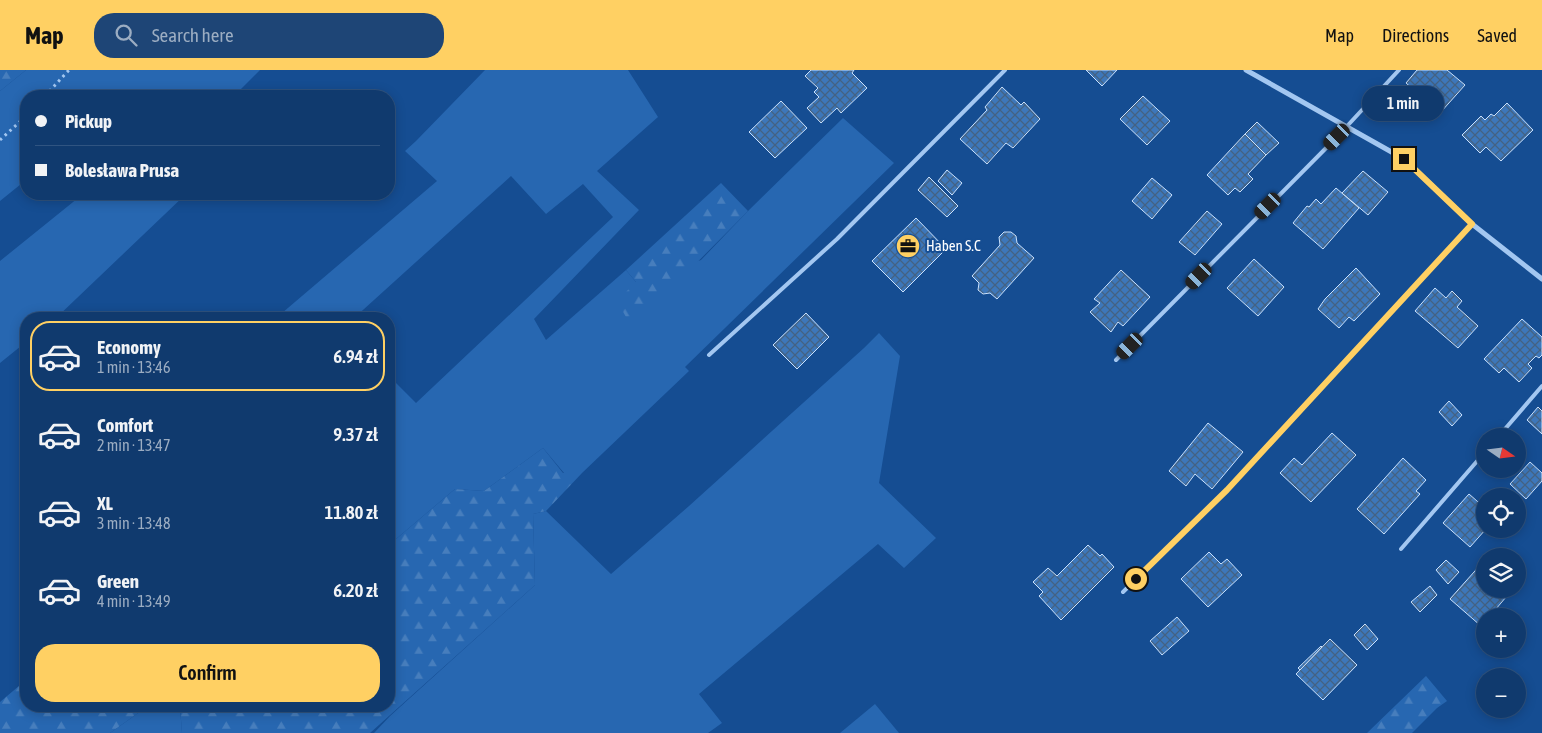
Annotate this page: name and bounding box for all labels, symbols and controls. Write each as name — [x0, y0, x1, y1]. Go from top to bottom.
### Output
search box — [94, 13, 444, 58]
icon: search — [112, 21, 140, 49]
text: Map — [25, 22, 64, 49]
text: Search here — [152, 24, 234, 46]
text: Map — [1325, 25, 1354, 46]
text: Directions — [1382, 25, 1449, 46]
text: Saved — [1477, 25, 1517, 46]
callout: 1 min — [1363, 87, 1445, 122]
text: 1 min — [1387, 94, 1419, 112]
text: Pickup — [65, 110, 112, 132]
car — [1321, 121, 1352, 153]
route end — [1393, 148, 1415, 170]
text: Bolesława Prusa — [65, 159, 179, 181]
car — [1252, 190, 1283, 222]
office icon: Haben S.C — [895, 233, 921, 259]
place label: Haben S.C — [926, 237, 981, 254]
car — [1183, 260, 1214, 292]
car — [1114, 330, 1145, 362]
icon: car — [37, 334, 82, 379]
text: Economy — [97, 336, 161, 358]
text: 6.94 zł — [333, 345, 378, 367]
text: 1 min · 13:46 — [97, 358, 170, 376]
icon: car — [37, 412, 82, 457]
text: Comfort — [97, 414, 153, 436]
text: 9.37 zł — [333, 423, 378, 445]
north arrow — [1476, 428, 1526, 478]
map controls — [1476, 428, 1526, 718]
text: 2 min · 13:47 — [97, 436, 170, 454]
button: locate — [1476, 488, 1526, 538]
icon: car — [37, 490, 82, 535]
text: XL — [97, 492, 113, 514]
text: 11.80 zł — [324, 501, 378, 523]
text: 3 min · 13:48 — [97, 514, 170, 532]
button: layers — [1476, 548, 1526, 598]
icon: car — [37, 568, 82, 613]
route start — [1125, 568, 1147, 590]
text: Green — [97, 570, 139, 592]
text: 6.20 zł — [333, 579, 378, 601]
text: 4 min · 13:49 — [97, 592, 170, 610]
button: + — [1476, 608, 1526, 658]
button: Confirm — [35, 644, 380, 702]
button: − — [1476, 668, 1526, 718]

